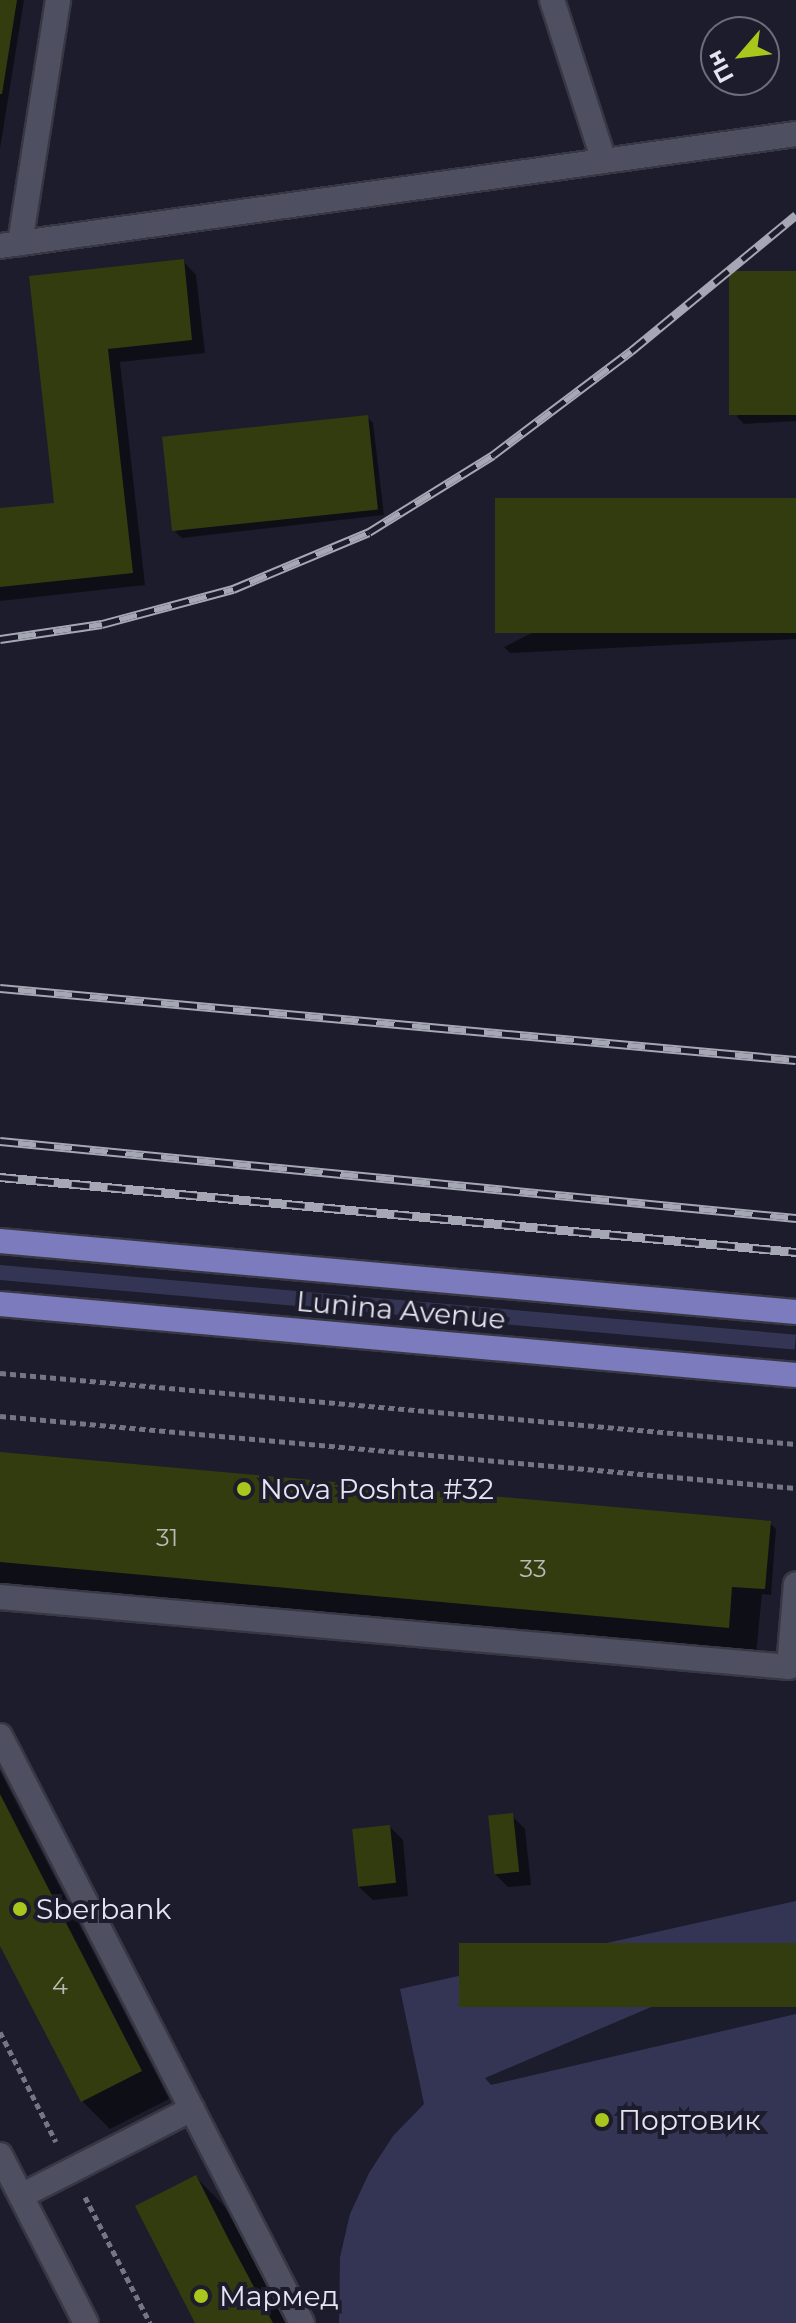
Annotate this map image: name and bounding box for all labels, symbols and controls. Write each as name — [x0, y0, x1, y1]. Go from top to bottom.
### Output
north arrow — [700, 16, 780, 96]
text: Пн — [700, 46, 740, 88]
street label: Lunina Avenue — [295, 1284, 507, 1336]
place label: Nova Poshta #32 — [260, 1472, 494, 1506]
marker: Nova Poshta #32 — [235, 1480, 253, 1498]
house number: 31 — [156, 1524, 178, 1552]
house number: 33 — [520, 1555, 546, 1583]
place label: Sberbank — [36, 1892, 171, 1926]
marker: Sberbank — [11, 1900, 29, 1918]
house number: 4 — [52, 1972, 68, 2000]
place label: Портовик — [618, 2103, 760, 2137]
marker: Портовик — [593, 2111, 611, 2129]
place label: Мармед — [219, 2279, 339, 2313]
marker: Мармед — [190, 2285, 212, 2307]

